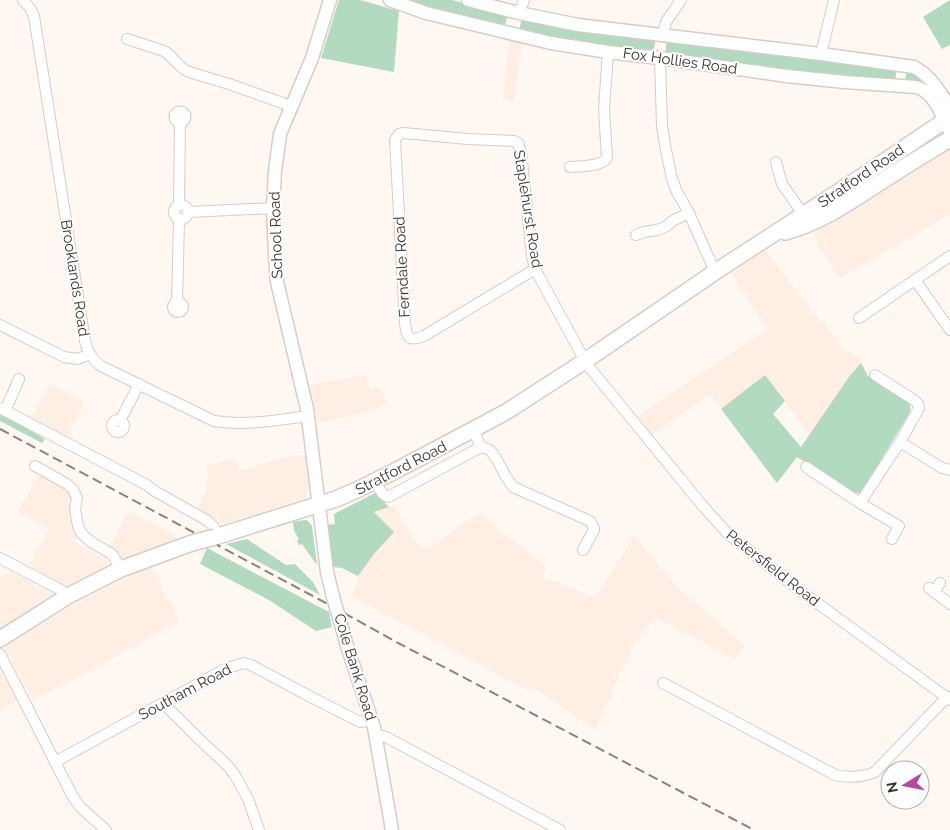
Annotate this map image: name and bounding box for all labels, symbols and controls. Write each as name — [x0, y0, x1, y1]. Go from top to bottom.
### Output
street label: Fox Hollies Road — [622, 44, 738, 78]
street label: Stratford Road — [814, 141, 908, 211]
street label: Staplehurst Road — [510, 149, 546, 269]
street label: School Road — [265, 191, 287, 279]
street label: Ferndale Road — [390, 216, 414, 318]
street label: Brooklands Road — [57, 218, 93, 338]
street label: Stratford Road — [352, 437, 450, 499]
street label: Petersfield Road — [723, 526, 823, 610]
street label: Cole Bank Road — [330, 611, 380, 723]
street label: Southam Road — [136, 660, 234, 724]
north arrow — [880, 760, 930, 810]
text: N — [883, 781, 901, 794]

